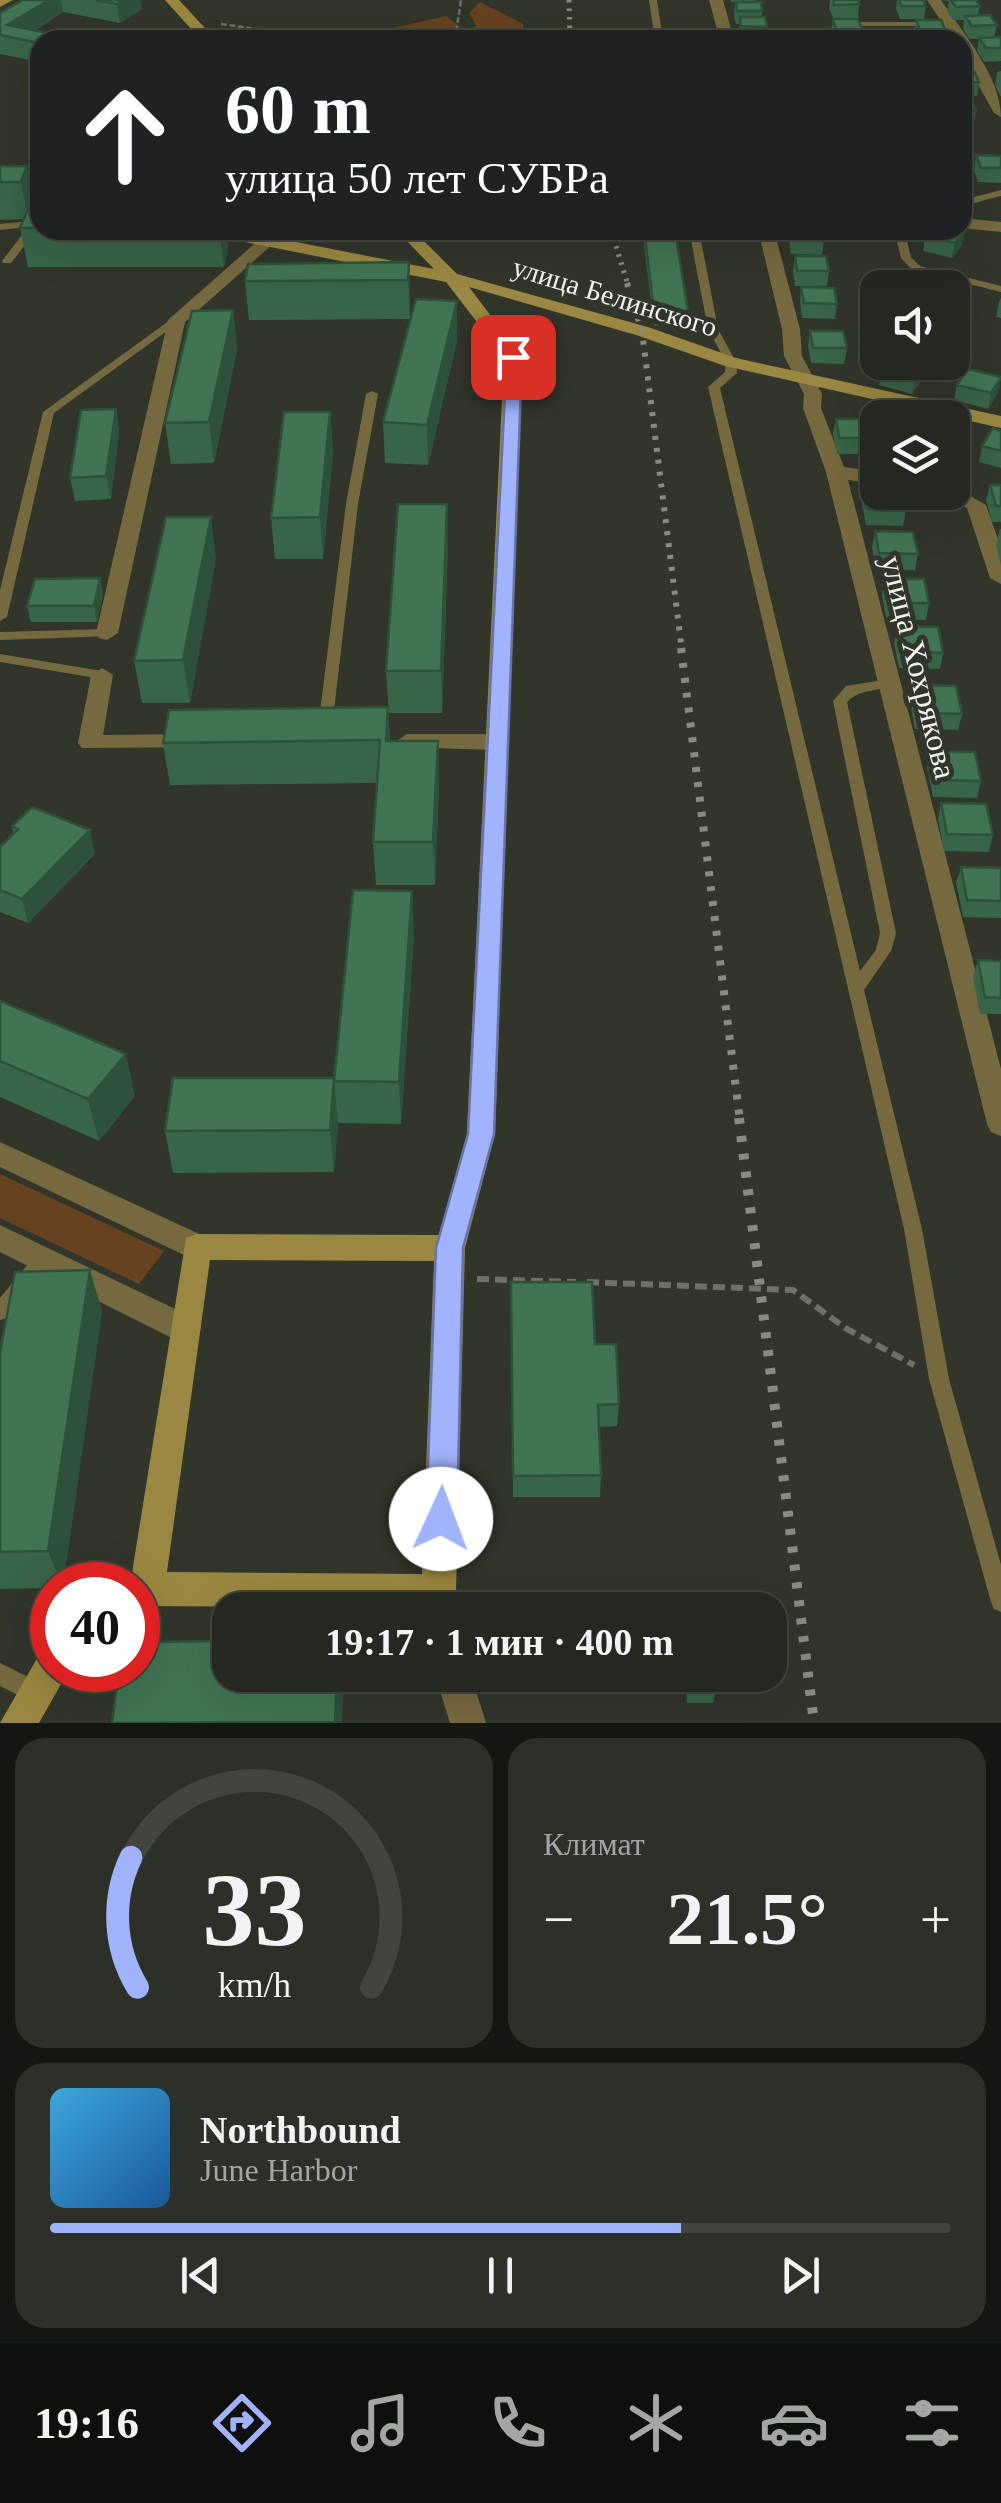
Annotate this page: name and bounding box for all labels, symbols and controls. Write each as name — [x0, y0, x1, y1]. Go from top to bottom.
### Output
icon: ahead — [60, 70, 190, 200]
text: 60 m — [225, 71, 371, 148]
text: улица 50 лет СУБРа — [225, 153, 609, 203]
street label: улица Белинского — [509, 251, 721, 343]
map controls — [860, 270, 970, 510]
button: sound — [860, 270, 970, 380]
pin — [471, 315, 556, 400]
icon: arrive — [486, 330, 541, 385]
button: layers — [860, 400, 970, 510]
street label: улица Хохрякова — [874, 552, 964, 782]
position arrow — [389, 1467, 493, 1571]
speed limit sign: 40 — [30, 1562, 160, 1692]
text: 19:17 · 1 мин · 400 m — [325, 1621, 674, 1663]
text: Климат — [543, 1826, 645, 1862]
text: 33 — [202, 1852, 306, 1967]
text: 21.5° — [666, 1877, 828, 1960]
text: − — [543, 1889, 574, 1950]
text: + — [920, 1889, 951, 1950]
text: km/h — [217, 1965, 291, 2005]
text: Northbound — [200, 2109, 401, 2151]
text: June Harbor — [200, 2152, 357, 2188]
icon: previous — [173, 2248, 228, 2303]
icon: pause — [473, 2248, 528, 2303]
icon: next — [773, 2248, 828, 2303]
icon: directions — [207, 2388, 277, 2458]
icon: music — [345, 2388, 415, 2458]
icon: phone — [483, 2388, 553, 2458]
icon: climate — [621, 2388, 691, 2458]
icon: car — [759, 2388, 829, 2458]
icon: filters — [897, 2388, 967, 2458]
text: 19:16 — [34, 2398, 139, 2448]

